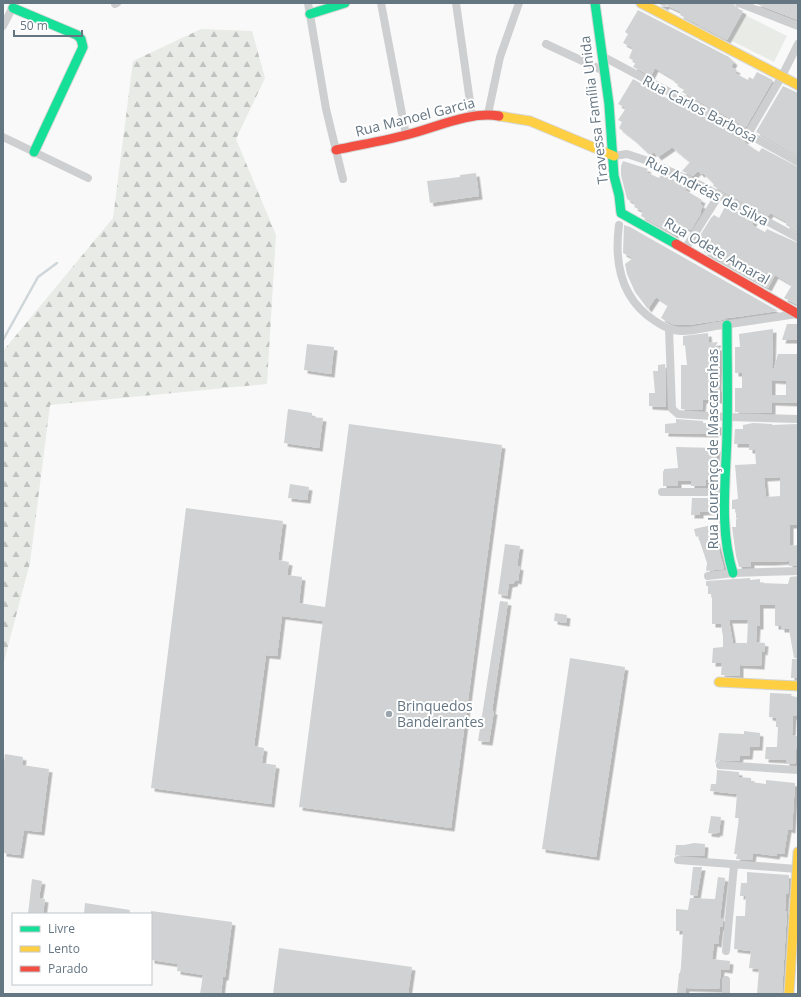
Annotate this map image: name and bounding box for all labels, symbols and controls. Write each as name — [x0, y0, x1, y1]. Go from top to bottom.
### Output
scale bar — [14, 12, 82, 38]
text: 50 m — [20, 17, 48, 34]
street label: Travessa Família Unida — [575, 35, 612, 185]
street label: Rua Carlos Barbosa — [640, 70, 761, 147]
street label: Rua Manoel Garcia — [353, 92, 477, 141]
street label: Rua Andréas de Silva — [642, 151, 772, 230]
street label: Rua Odete Amaral — [661, 213, 774, 289]
street label: Rua Lourenço de Mascarenhas — [703, 348, 722, 549]
place label: Brinquedos Bandeirantes — [397, 696, 484, 731]
marker: Brinquedos Bandeirantes — [384, 709, 394, 719]
legend — [12, 913, 152, 985]
text: Livre — [48, 920, 75, 937]
text: Lento — [48, 940, 80, 957]
text: Parado — [48, 960, 88, 977]

